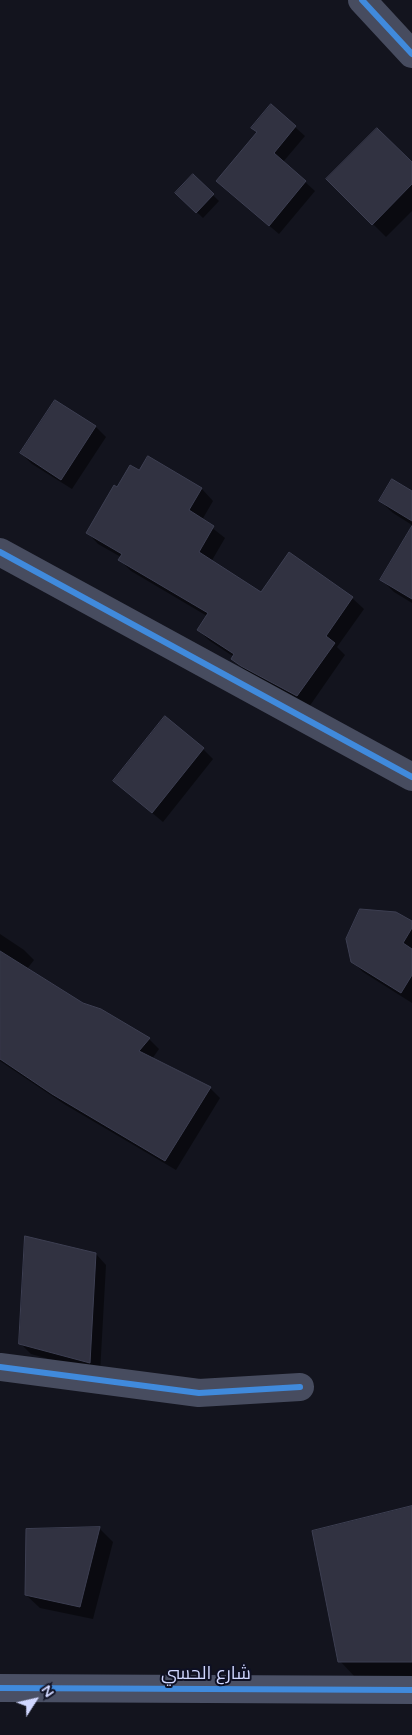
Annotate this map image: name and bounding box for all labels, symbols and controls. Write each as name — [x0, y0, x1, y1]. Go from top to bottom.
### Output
street label: شارع الحسي — [161, 1663, 251, 1685]
north arrow — [10, 1675, 60, 1725]
text: N — [38, 1682, 58, 1701]

